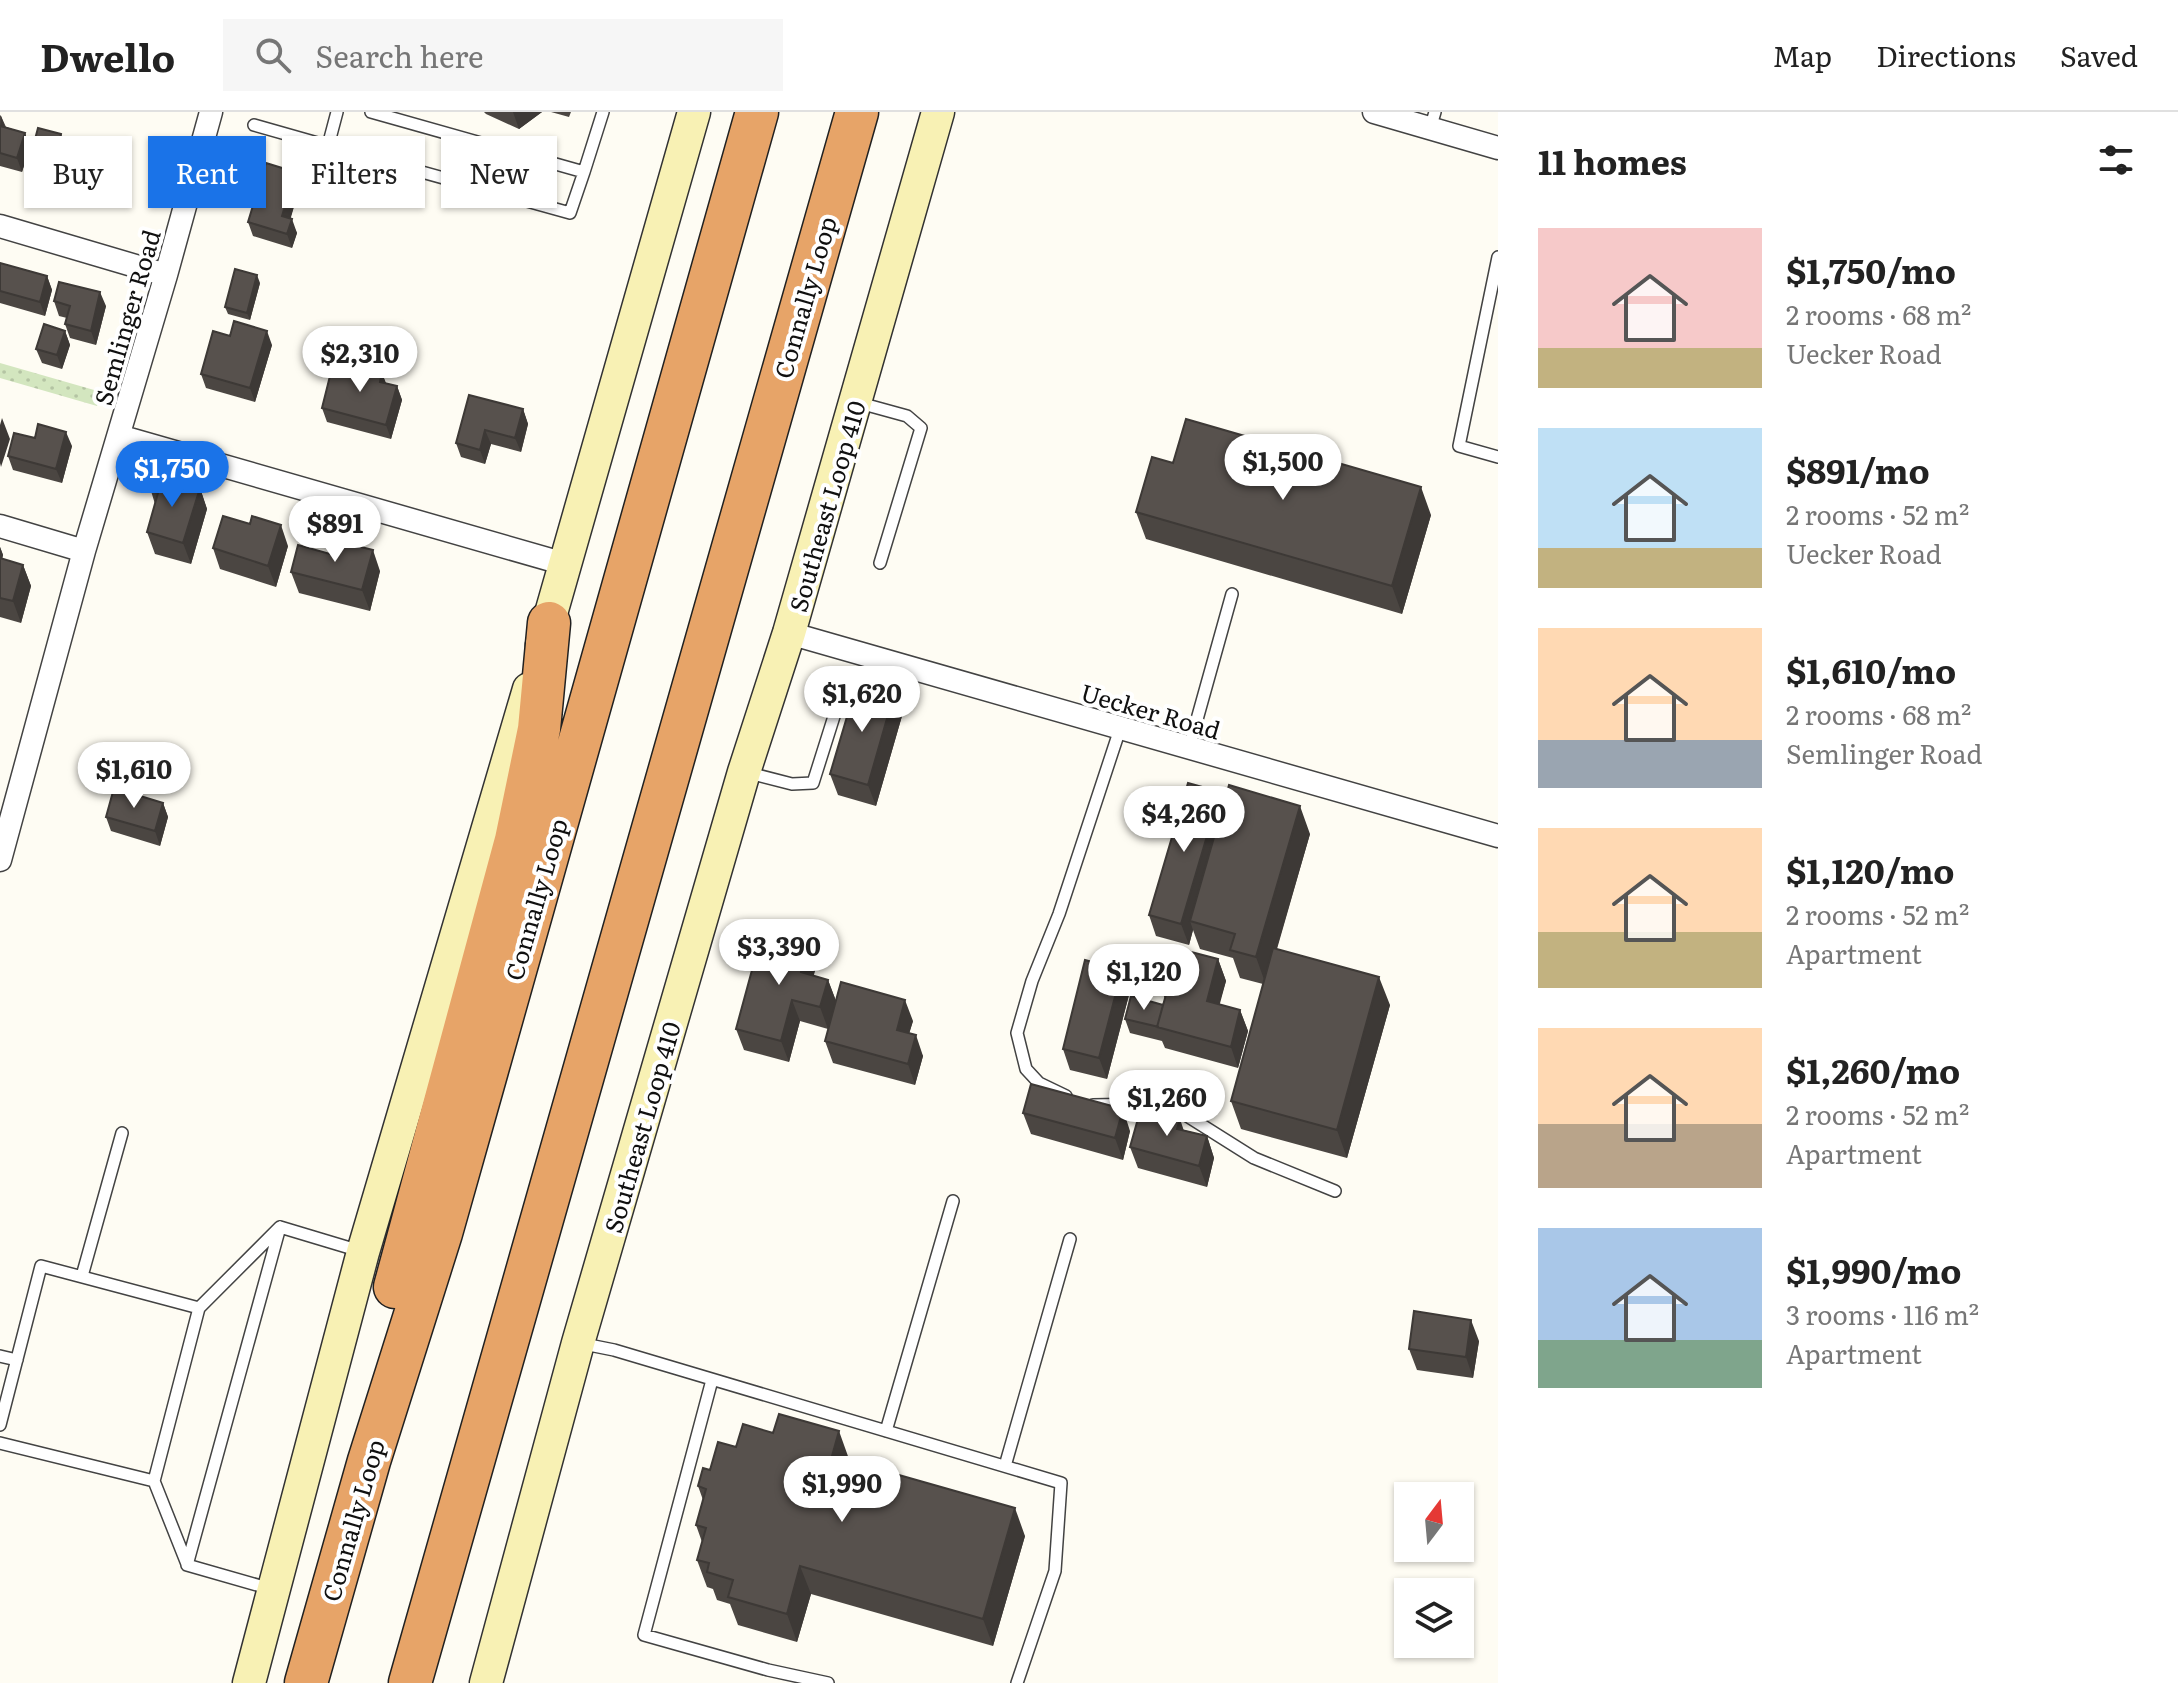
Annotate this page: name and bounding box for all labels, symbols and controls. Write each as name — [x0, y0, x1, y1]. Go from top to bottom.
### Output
search box — [223, 19, 783, 91]
text: Dwello — [40, 27, 175, 84]
icon: search — [251, 33, 295, 77]
text: Search here — [315, 33, 484, 77]
text: Map — [1773, 34, 1832, 76]
text: Directions — [1876, 34, 2016, 76]
text: Saved — [2060, 34, 2138, 76]
text: 11 homes — [1538, 135, 1687, 185]
chip: Buy — [24, 136, 132, 208]
chip: Rent — [148, 136, 266, 208]
chip: Filters — [282, 136, 425, 208]
chip: New — [441, 136, 557, 208]
icon: filters — [2094, 138, 2138, 182]
street label: Connally Loop — [764, 212, 844, 382]
street label: Semlinger Road — [84, 225, 168, 409]
text: $1,750/mo — [1786, 244, 1956, 294]
icon: home — [1602, 260, 1698, 356]
text: 2 rooms · 68 m² — [1786, 294, 1971, 333]
pin: $2,310 — [295, 326, 425, 394]
text: $2,310 — [320, 332, 400, 371]
text: Uecker Road — [1786, 333, 1942, 372]
street label: Southeast Loop 410 — [779, 396, 873, 616]
pin: $1,500 — [1218, 434, 1348, 502]
text: $1,500 — [1243, 440, 1323, 479]
pin: $1,750 — [107, 441, 237, 509]
text: $891/mo — [1786, 444, 1930, 494]
text: $1,750 — [134, 447, 210, 486]
icon: home — [1602, 460, 1698, 556]
text: 2 rooms · 52 m² — [1786, 494, 1969, 533]
pin: $891 — [288, 496, 382, 564]
text: $891 — [307, 502, 363, 541]
text: Uecker Road — [1786, 533, 1942, 572]
text: $1,610/mo — [1786, 644, 1956, 694]
icon: home — [1602, 660, 1698, 756]
pin: $1,620 — [797, 666, 927, 734]
text: $1,620 — [822, 672, 902, 711]
street label: Uecker Road — [1077, 673, 1225, 747]
text: 2 rooms · 68 m² — [1786, 694, 1971, 733]
text: Semlinger Road — [1786, 733, 1982, 772]
pin: $1,610 — [69, 742, 199, 810]
text: $1,610 — [96, 748, 172, 787]
pin: $4,260 — [1119, 786, 1249, 854]
text: $4,260 — [1142, 792, 1226, 831]
street label: Connally Loop — [495, 814, 575, 984]
text: $1,120/mo — [1786, 844, 1955, 894]
icon: home — [1602, 860, 1698, 956]
text: 2 rooms · 52 m² — [1786, 894, 1969, 933]
pin: $3,390 — [714, 919, 844, 987]
text: $3,390 — [737, 925, 821, 964]
text: Apartment — [1786, 933, 1922, 972]
pin: $1,120 — [1079, 944, 1209, 1012]
text: $1,120 — [1106, 950, 1182, 989]
street label: Southeast Loop 410 — [594, 1017, 688, 1237]
text: $1,260/mo — [1786, 1044, 1960, 1094]
icon: home — [1602, 1060, 1698, 1156]
pin: $1,260 — [1102, 1070, 1232, 1138]
text: $1,260 — [1127, 1076, 1207, 1115]
text: 2 rooms · 52 m² — [1786, 1094, 1969, 1133]
text: Apartment — [1786, 1133, 1922, 1172]
text: $1,990/mo — [1786, 1244, 1961, 1294]
icon: home — [1602, 1260, 1698, 1356]
text: 3 rooms · 116 m² — [1786, 1294, 1979, 1333]
text: Apartment — [1786, 1333, 1922, 1372]
street label: Connally Loop — [312, 1435, 392, 1605]
pin: $1,990 — [777, 1456, 907, 1524]
text: $1,990 — [802, 1462, 882, 1501]
north arrow — [1394, 1482, 1474, 1562]
map controls — [1394, 1482, 1474, 1658]
button: layers — [1394, 1578, 1474, 1658]

